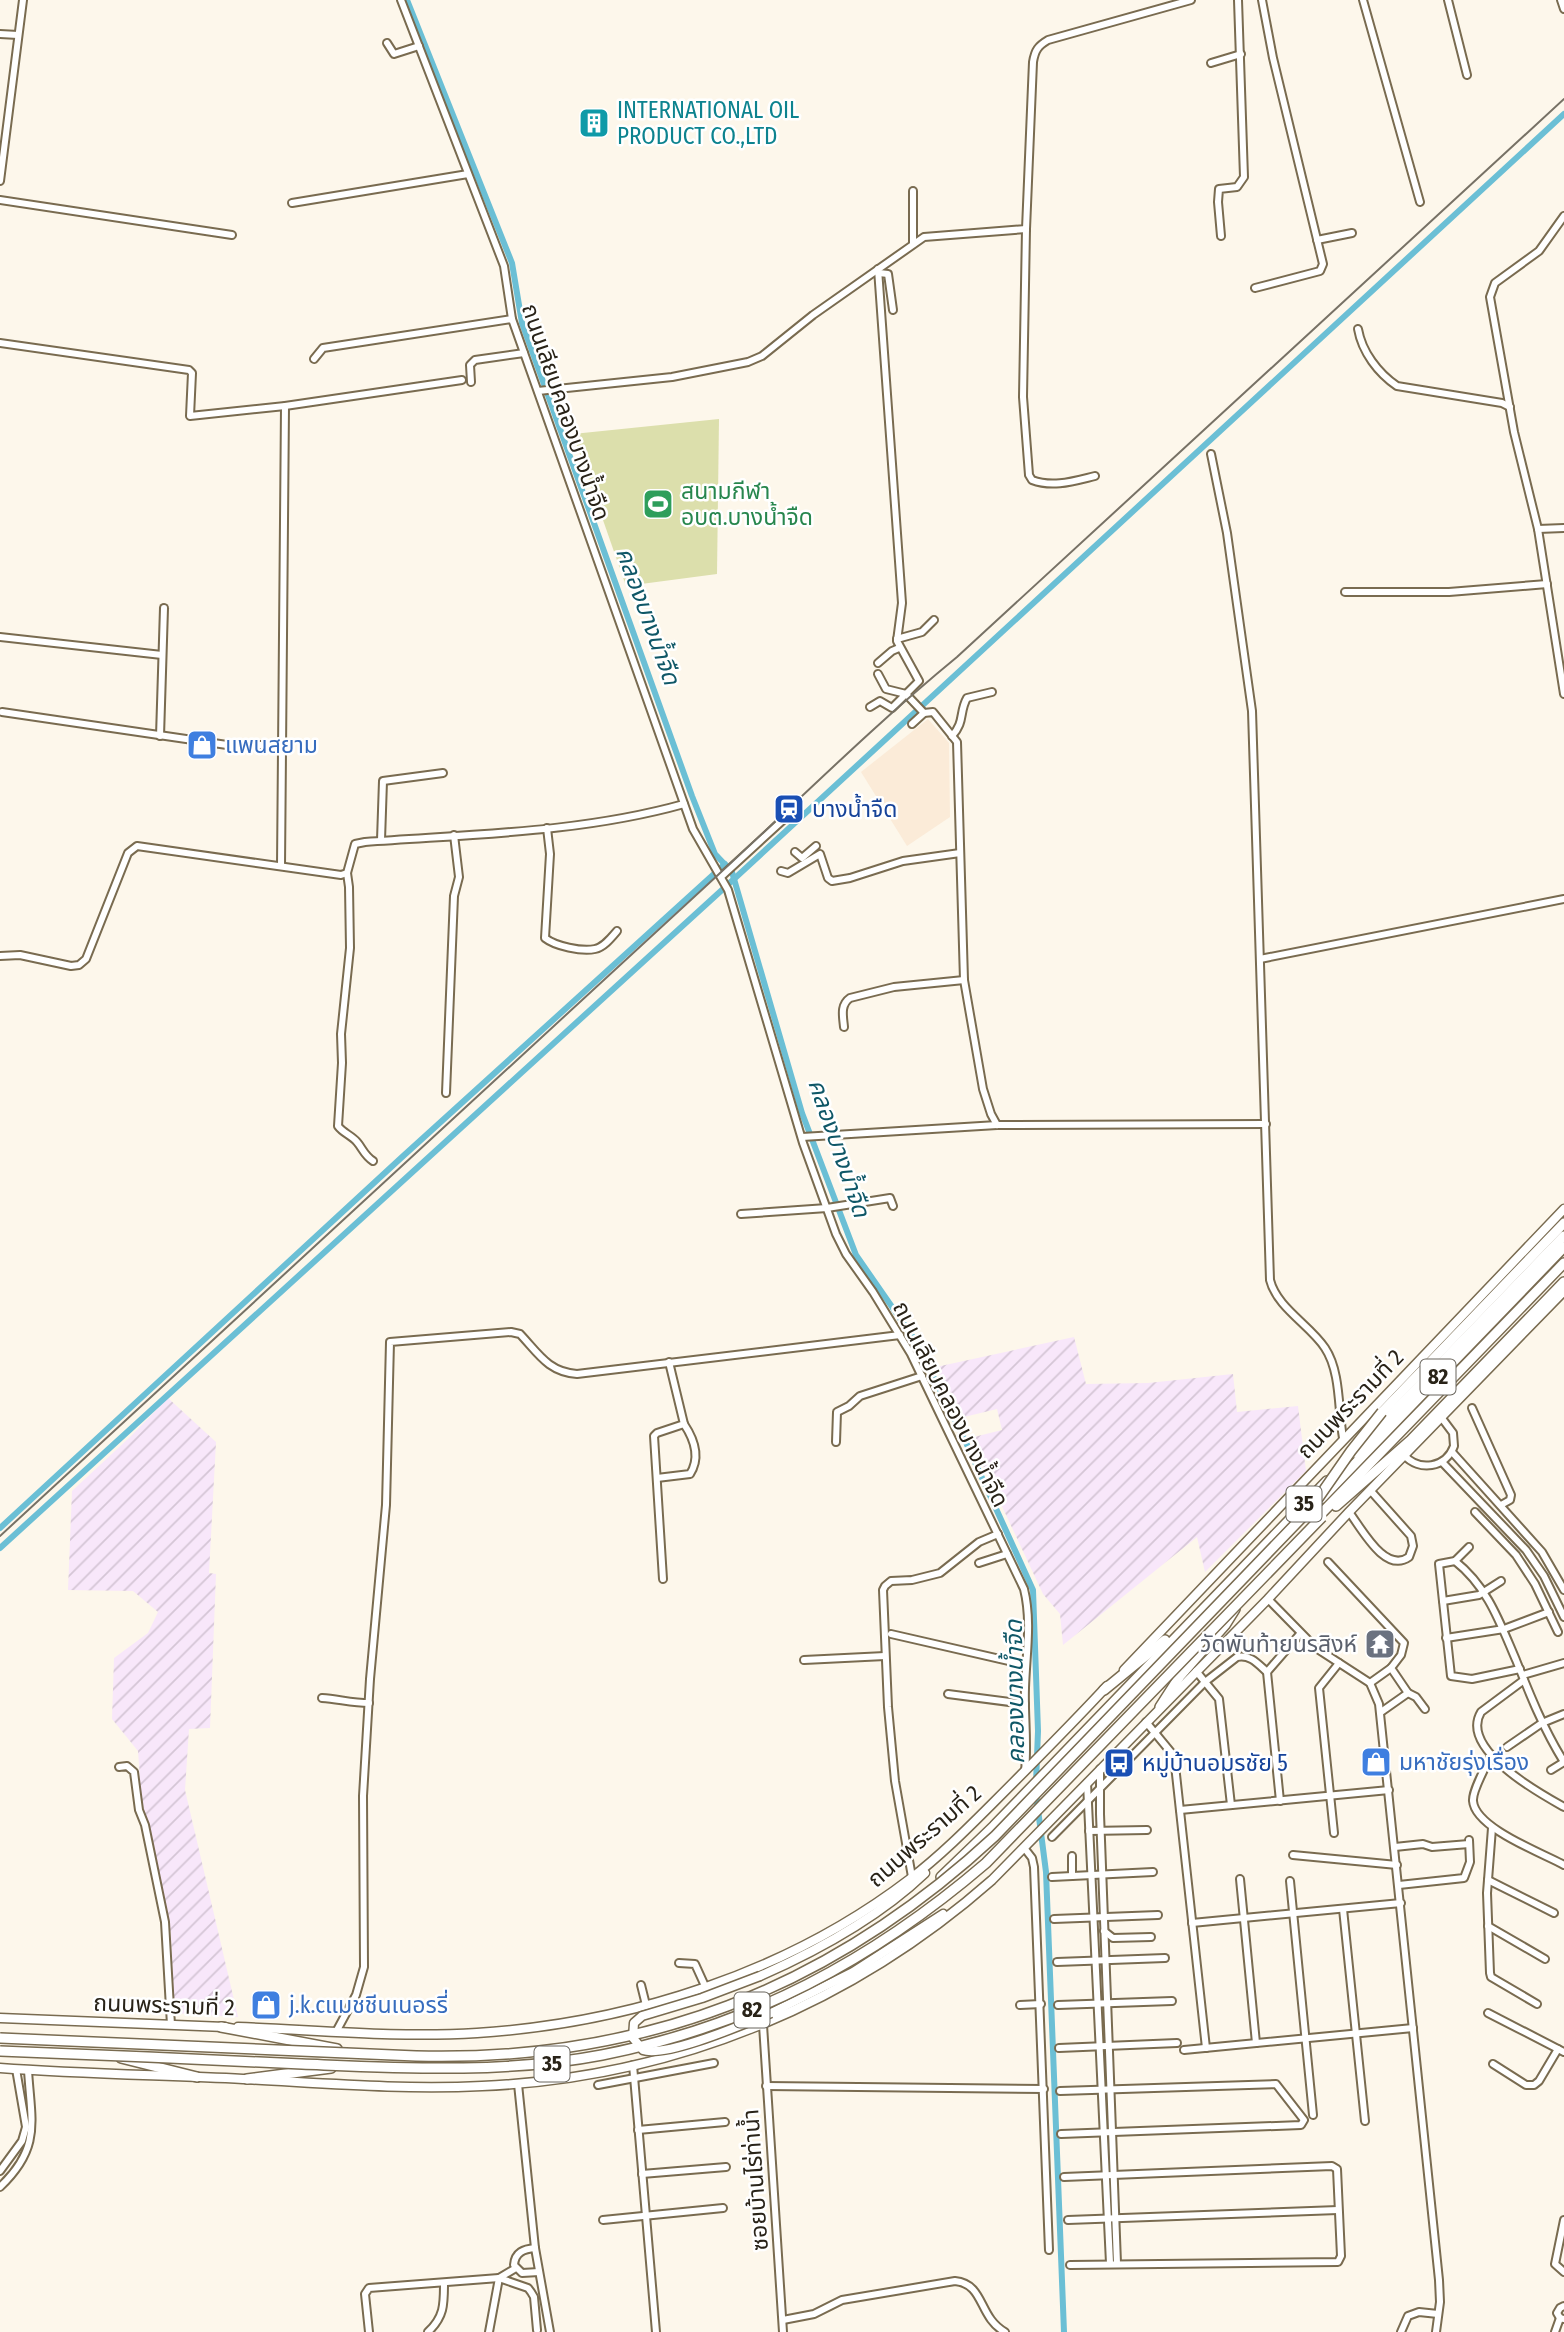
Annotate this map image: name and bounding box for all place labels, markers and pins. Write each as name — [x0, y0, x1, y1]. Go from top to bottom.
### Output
place label: INTERNATIONAL OIL PRODUCT CO.,LTD — [617, 96, 799, 150]
building icon: INTERNATIONAL OIL PRODUCT CO.,LTD — [577, 106, 611, 140]
place label: สนามกีฬา อบต.บางน้ำจืด — [681, 477, 813, 531]
sports icon: สนามกีฬา อบต.บางน้ำจืด — [641, 487, 675, 521]
shop icon: แพนสยาม — [185, 728, 219, 762]
place label: แพนสยาม — [225, 731, 318, 759]
station icon: บางน้ำจืด — [772, 792, 806, 826]
place label: บางน้ำจืด — [812, 793, 897, 823]
temple icon: วัดพันท้ายนรสิงห์ — [1363, 1627, 1397, 1661]
place label: วัดพันท้ายนรสิงห์ — [1200, 1630, 1358, 1658]
shop icon: มหาชัยรุ่งเรื่อง — [1359, 1745, 1393, 1779]
bus stop icon: หมู่บ้านอมรชัย 5 — [1102, 1746, 1136, 1780]
place label: มหาชัยรุ่งเรื่อง — [1399, 1746, 1529, 1776]
place label: หมู่บ้านอมรชัย 5 — [1142, 1749, 1288, 1778]
shop icon: j.k.cแมชชีนเนอรรี่ — [249, 1988, 283, 2022]
place label: j.k.cแมชชีนเนอรรี่ — [288, 1989, 448, 2019]

